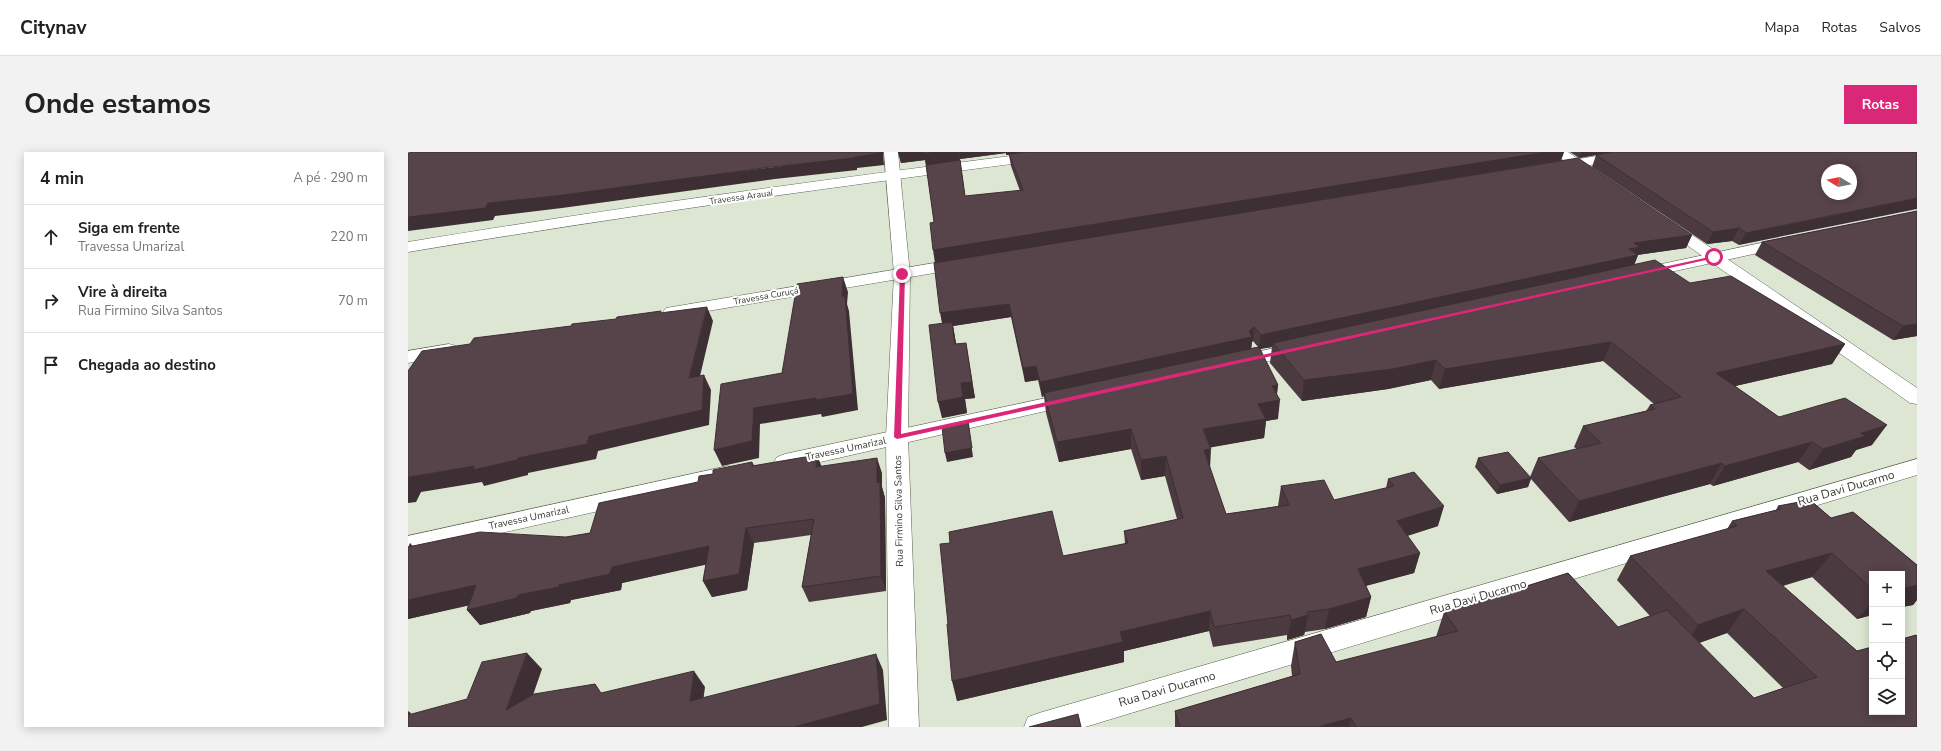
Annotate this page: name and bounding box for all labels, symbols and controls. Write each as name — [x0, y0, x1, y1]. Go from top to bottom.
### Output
text: Citynav — [20, 15, 87, 41]
text: Mapa — [1764, 18, 1799, 37]
text: Rotas — [1821, 18, 1857, 37]
text: Salvos — [1879, 18, 1921, 37]
text: Onde estamos — [24, 85, 211, 123]
button: Rotas — [1844, 85, 1917, 124]
north arrow — [1821, 164, 1857, 200]
text: 4 min — [40, 167, 84, 190]
text: A pé · 290 m — [293, 169, 368, 187]
street label: Travessa Arauaí — [708, 186, 774, 207]
text: Siga em frente — [78, 218, 180, 238]
icon: ahead — [40, 226, 62, 248]
text: 220 m — [330, 228, 368, 246]
text: Travessa Umarizal — [78, 238, 184, 256]
route start — [1705, 248, 1723, 266]
route end — [893, 265, 911, 283]
text: Vire à direita — [78, 282, 167, 302]
street label: Travessa Curuçá — [733, 284, 800, 308]
icon: right — [40, 290, 62, 312]
text: 70 m — [338, 292, 368, 310]
text: Rua Firmino Silva Santos — [78, 302, 223, 320]
icon: arrive — [40, 354, 62, 376]
text: Chegada ao destino — [78, 355, 216, 375]
street label: Travessa Umarizal — [805, 434, 887, 464]
street label: Rua Firmino Silva Santos — [891, 455, 907, 567]
street label: Rua Davi Ducarmo — [1796, 466, 1897, 509]
street label: Travessa Umarizal — [488, 503, 570, 533]
map controls — [1869, 571, 1905, 715]
button: + — [1869, 571, 1905, 607]
street label: Rua Davi Ducarmo — [1428, 575, 1529, 618]
button: − — [1869, 607, 1905, 643]
button: locate — [1869, 643, 1905, 679]
street label: Rua Davi Ducarmo — [1117, 667, 1218, 710]
button: layers — [1869, 679, 1905, 715]

